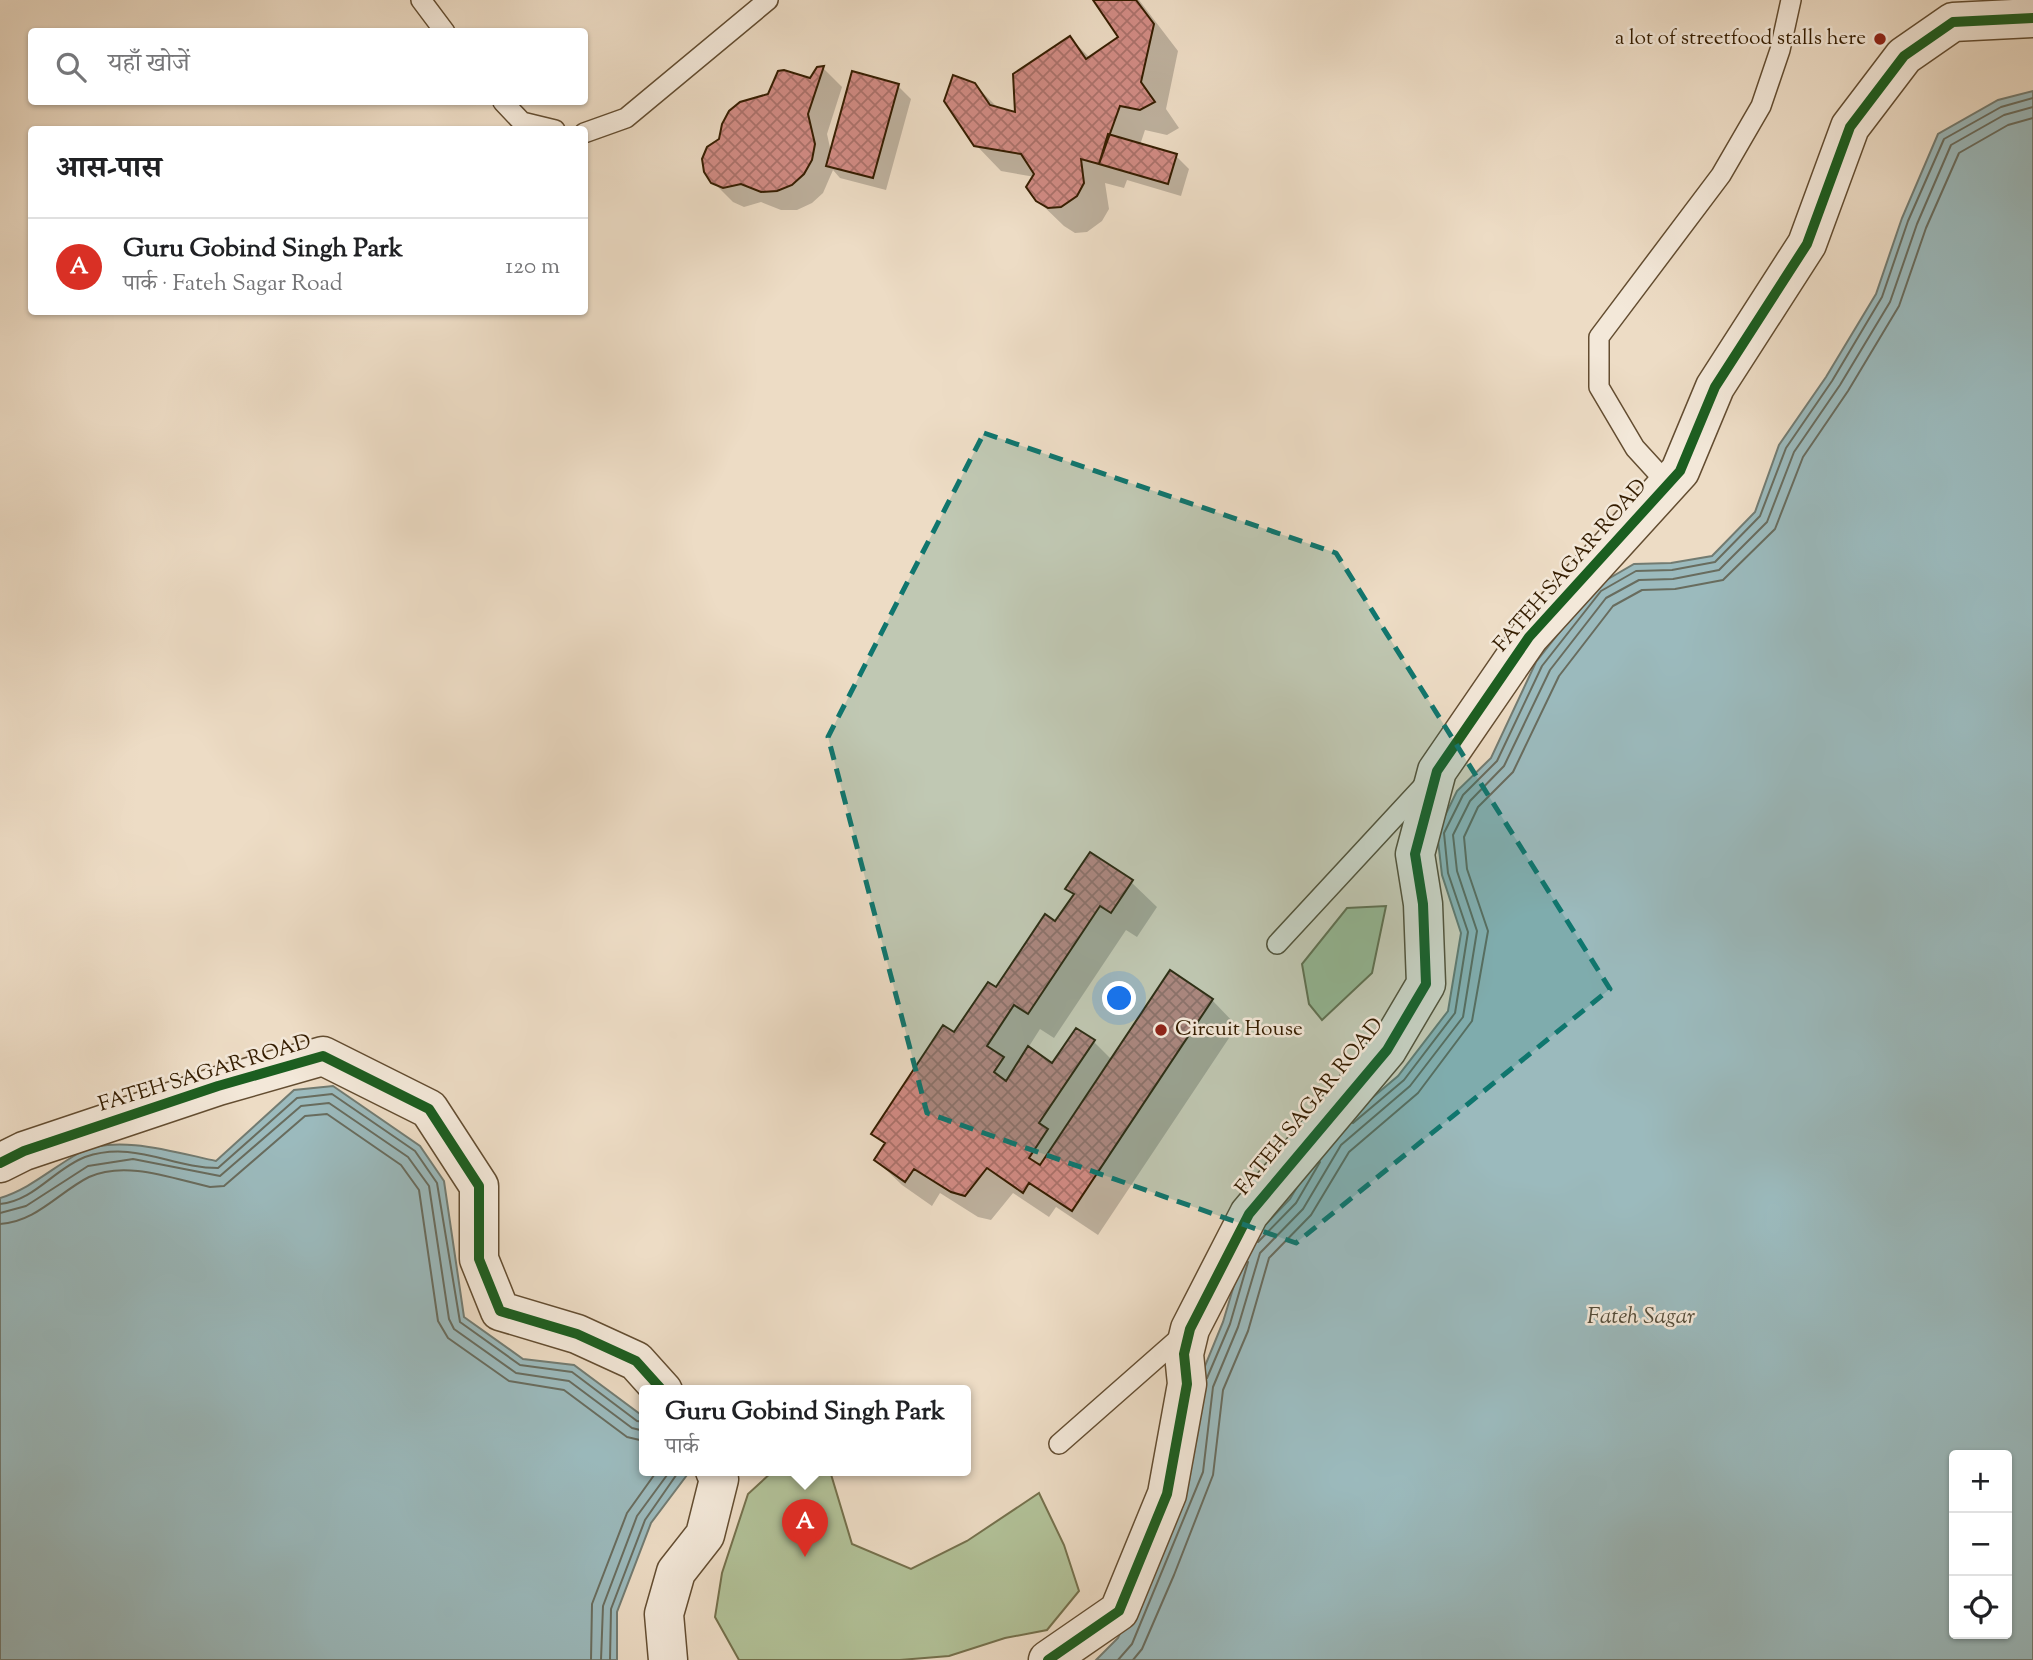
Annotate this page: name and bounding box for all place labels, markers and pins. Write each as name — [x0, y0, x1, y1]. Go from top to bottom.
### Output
place label: a lot of streetfood stalls here — [1615, 24, 1866, 54]
marker: a lot of streetfood stalls here — [1872, 31, 1888, 47]
place label: Circuit House — [1175, 1015, 1303, 1045]
marker: Circuit House — [1153, 1022, 1169, 1038]
pin: A — [782, 1499, 828, 1557]

